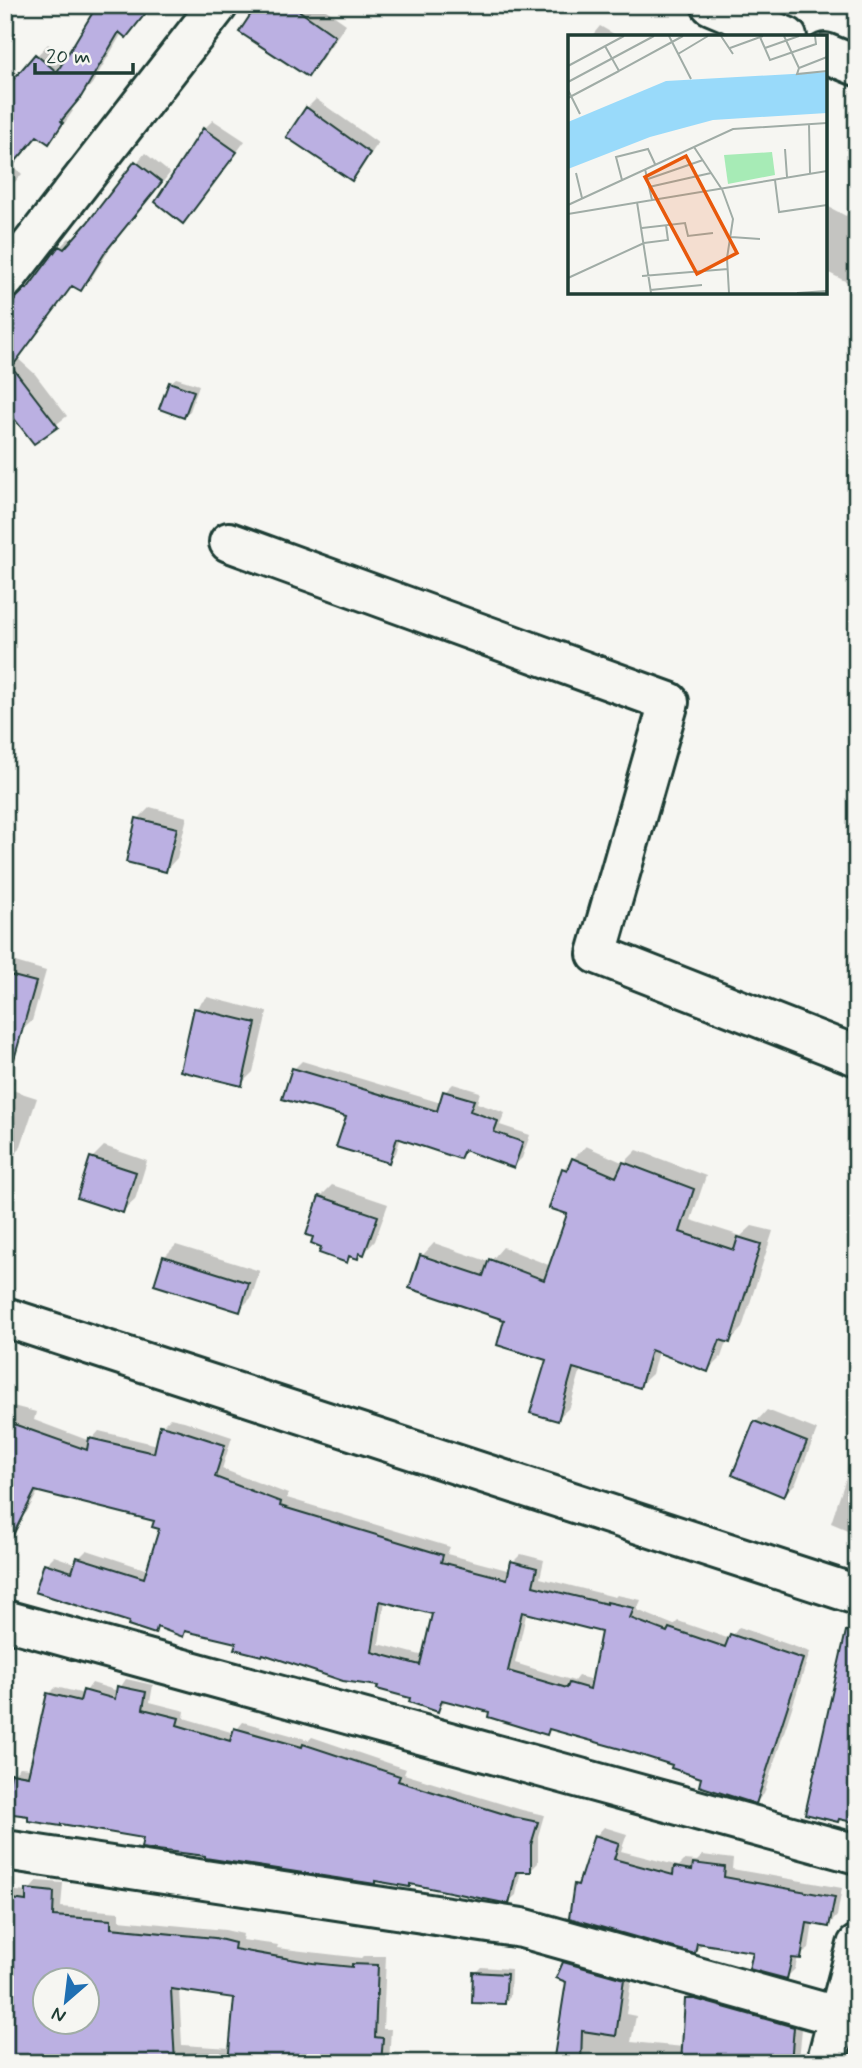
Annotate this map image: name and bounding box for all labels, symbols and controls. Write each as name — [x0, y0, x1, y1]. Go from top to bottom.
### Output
scale bar — [35, 32, 133, 76]
inset map — [568, 35, 827, 294]
text: 20 m — [46, 43, 91, 71]
north arrow — [32, 1966, 102, 2036]
text: N — [47, 2001, 70, 2029]

